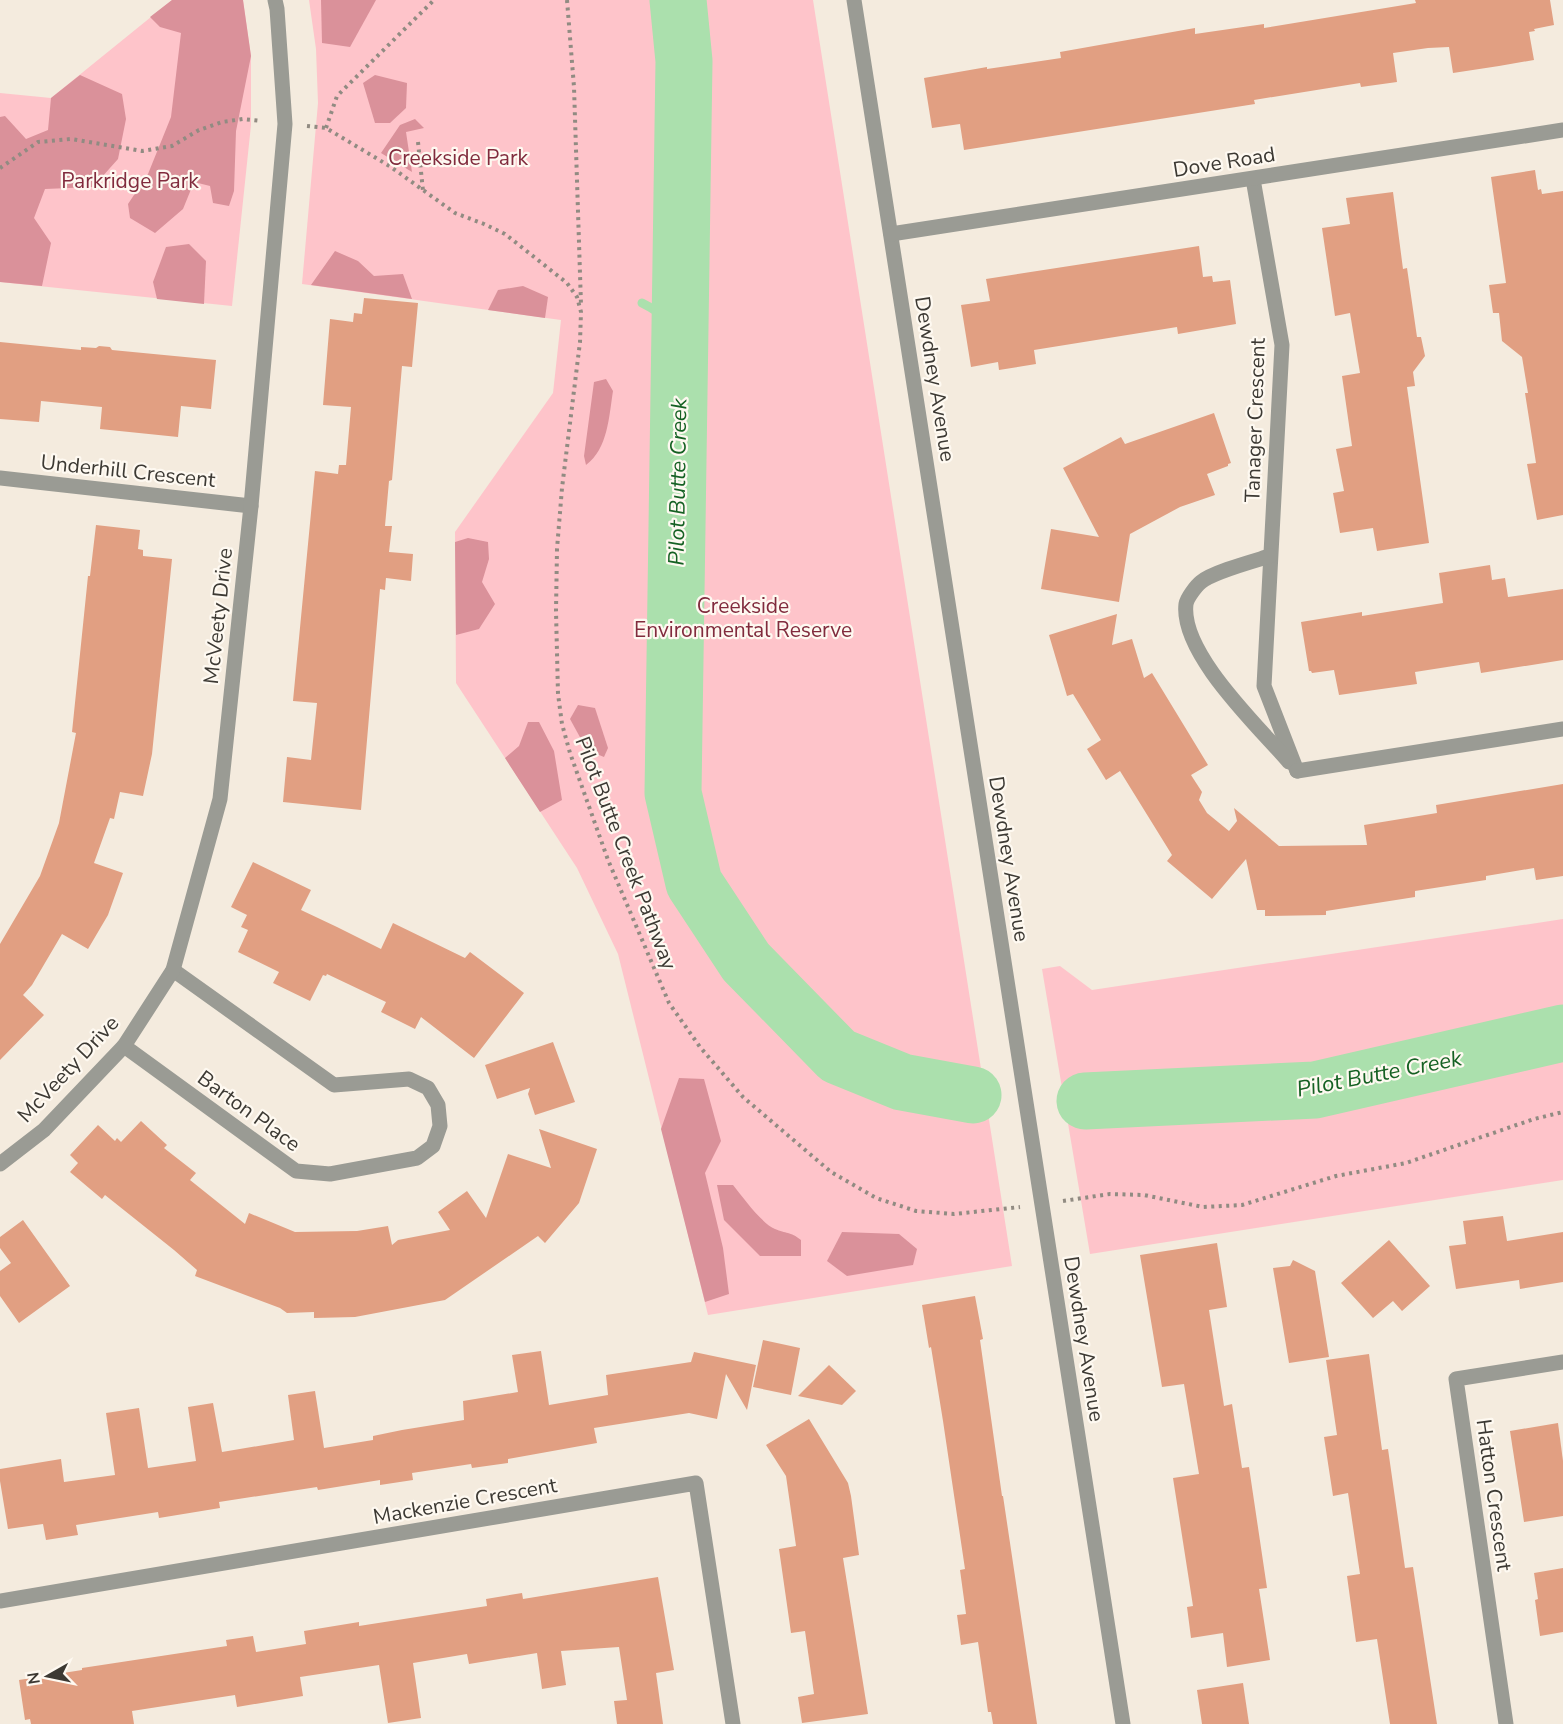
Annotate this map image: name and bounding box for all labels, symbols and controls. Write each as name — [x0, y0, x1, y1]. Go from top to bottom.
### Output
street label: Dove Road — [1171, 140, 1277, 184]
park label: Creekside Park — [388, 144, 528, 172]
park label: Parkridge Park — [61, 167, 199, 195]
street label: Dewdney Avenue — [908, 294, 962, 464]
street label: Tanager Crescent — [1238, 337, 1272, 503]
water label: Pilot Butte Creek — [662, 397, 694, 566]
street label: Underhill Crescent — [39, 448, 217, 494]
street label: McVeety Drive — [197, 547, 239, 685]
park label: Creekside Environmental Reserve — [634, 592, 852, 644]
street label: Pilot Butte Creek Pathway — [569, 732, 684, 974]
street label: Dewdney Avenue — [982, 774, 1036, 944]
street label: McVeety Drive — [11, 1009, 125, 1129]
water label: Pilot Butte Creek — [1294, 1043, 1465, 1105]
street label: Barton Place — [192, 1064, 306, 1158]
street label: Dewdney Avenue — [1057, 1254, 1111, 1424]
street label: Hatton Crescent — [1469, 1417, 1519, 1573]
street label: Mackenzie Crescent — [371, 1471, 560, 1531]
north arrow — [18, 1646, 78, 1706]
text: N — [22, 1671, 46, 1686]

